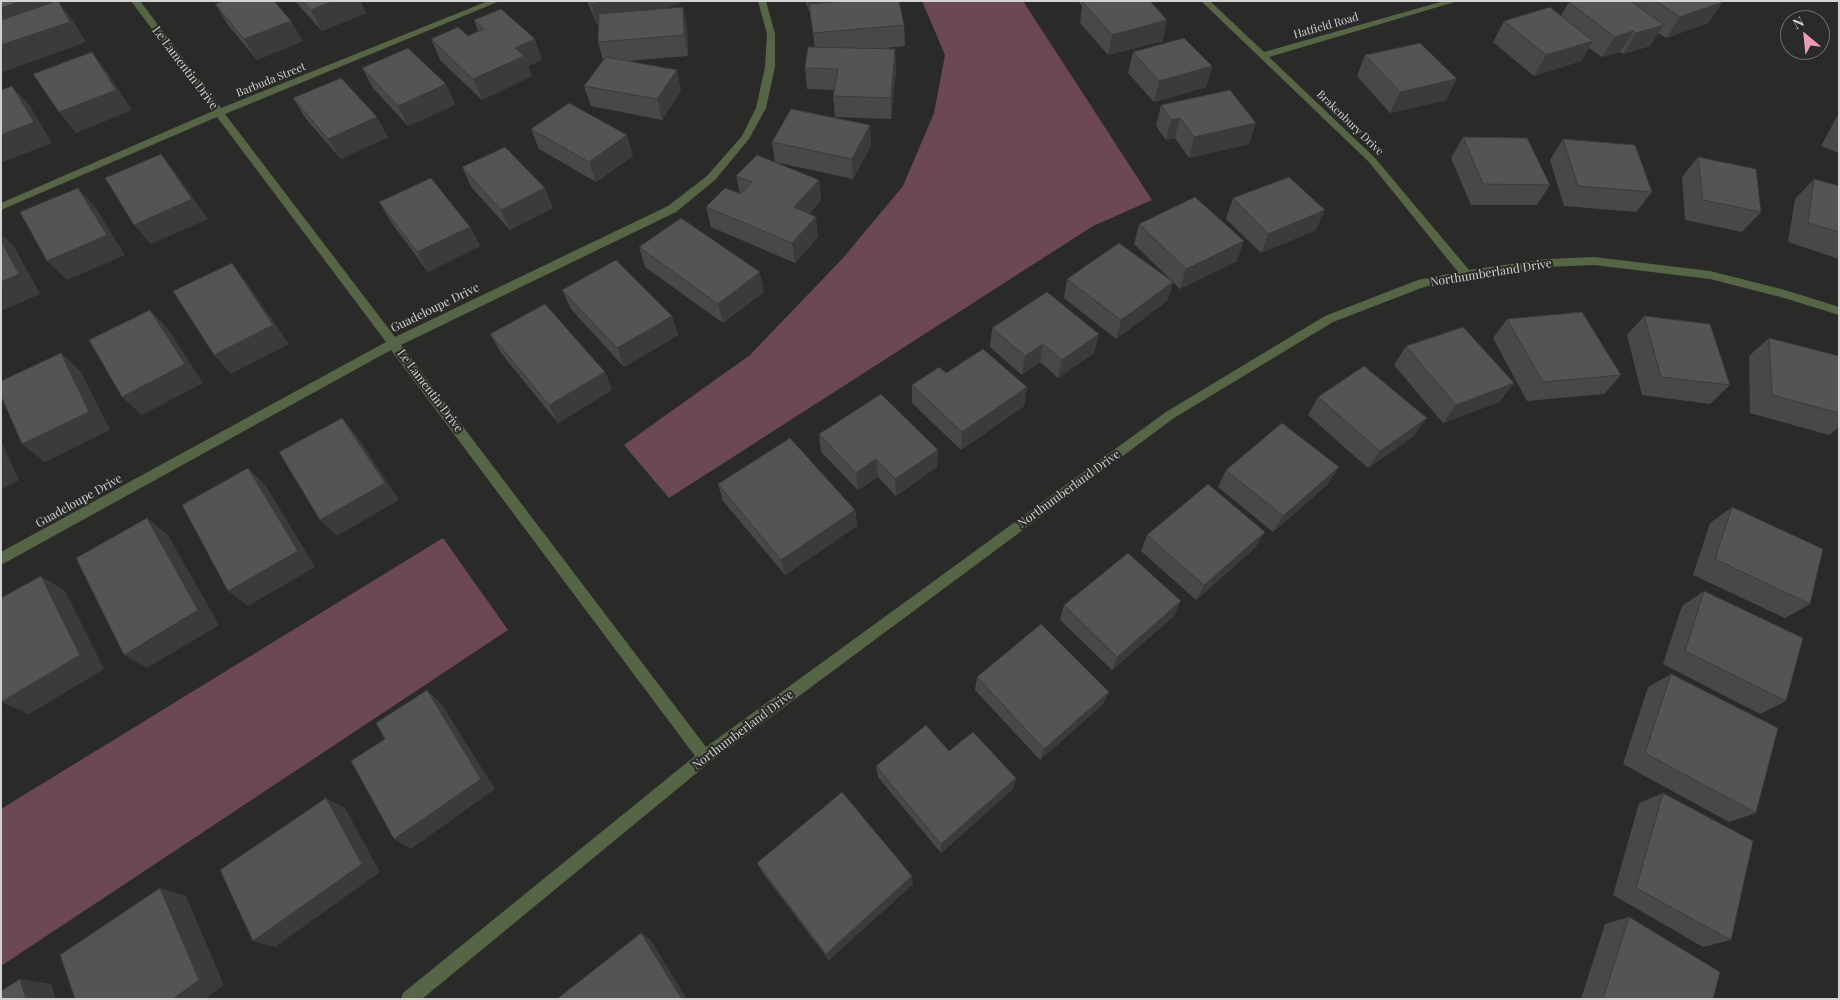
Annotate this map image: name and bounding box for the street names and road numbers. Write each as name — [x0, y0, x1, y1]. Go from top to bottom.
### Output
street label: Hatfield Road — [1292, 10, 1360, 42]
street label: Le Lamentin Drive — [149, 24, 221, 112]
street label: Barbuda Street — [234, 60, 308, 100]
street label: Brakenbury Drive — [1314, 88, 1386, 158]
street label: Northumberland Drive — [1429, 256, 1553, 290]
street label: Guadeloupe Drive — [388, 280, 482, 336]
street label: Le Lamentin Drive — [394, 347, 466, 435]
street label: Northumberland Drive — [1015, 447, 1123, 531]
street label: Guadeloupe Drive — [33, 471, 125, 531]
street label: Northumberland Drive — [690, 687, 796, 773]

